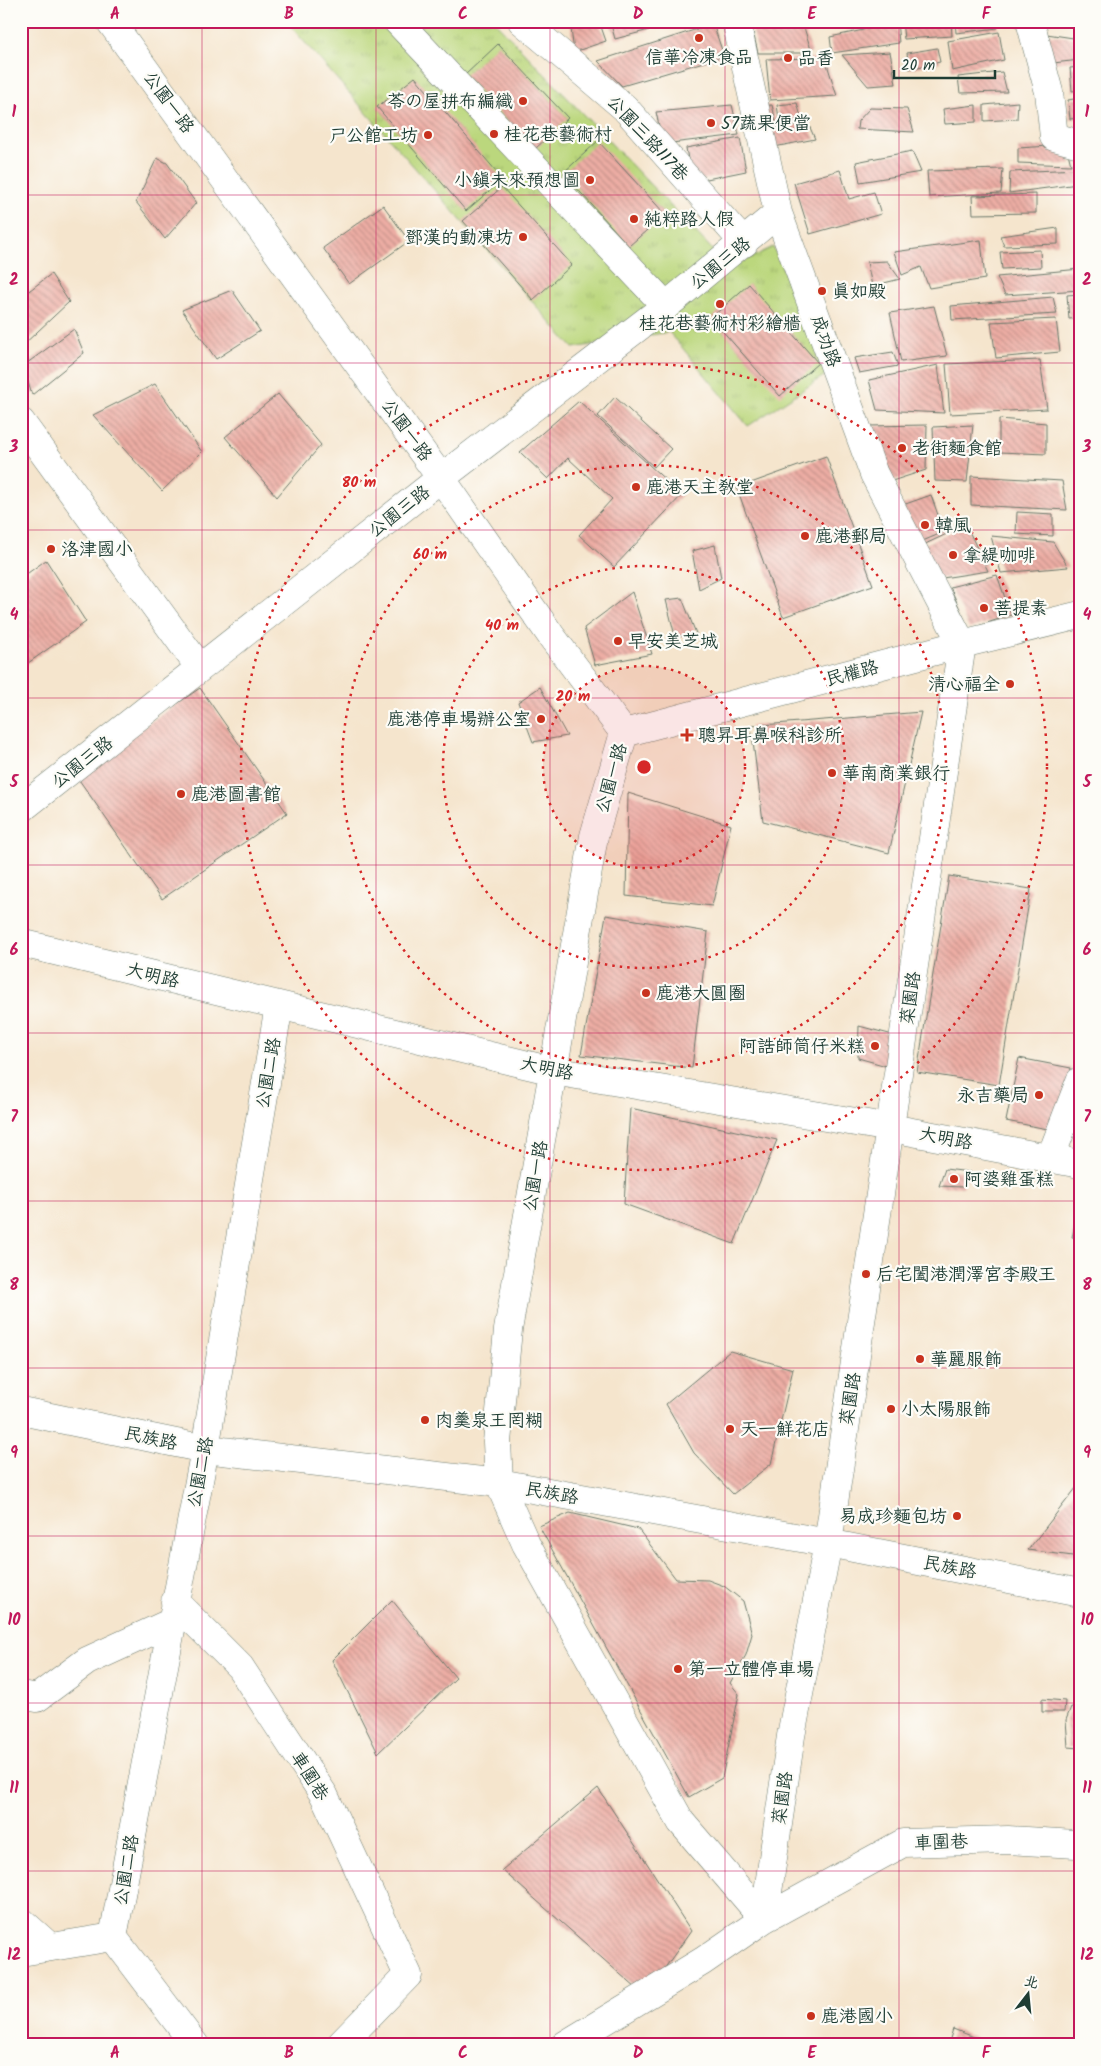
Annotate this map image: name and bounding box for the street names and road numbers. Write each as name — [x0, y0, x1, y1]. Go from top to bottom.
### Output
street label: 公園一路 — [135, 65, 201, 141]
street label: 公園三路117巷 — [599, 89, 695, 189]
street label: 公園三路 — [684, 230, 758, 298]
street label: 成功路 — [802, 311, 847, 372]
street label: 公園一路 — [373, 393, 439, 469]
street label: 公園三路 — [363, 479, 437, 546]
street label: 民權路 — [823, 653, 882, 695]
street label: 公園三路 — [46, 730, 120, 797]
street label: 公園一路 — [589, 740, 636, 817]
street label: 大明路 — [123, 956, 182, 997]
street label: 菜園路 — [893, 969, 930, 1027]
street label: 公園二路 — [249, 1035, 290, 1111]
street label: 大明路 — [517, 1050, 576, 1089]
street label: 大明路 — [916, 1120, 975, 1159]
street label: 公園一路 — [516, 1138, 557, 1214]
street label: 菜園路 — [833, 1370, 870, 1428]
street label: 民族路 — [121, 1420, 180, 1459]
street label: 公園二路 — [180, 1434, 223, 1510]
street label: 民族路 — [523, 1476, 581, 1513]
street label: 民族路 — [920, 1549, 979, 1588]
street label: 車圍巷 — [282, 1746, 335, 1807]
street label: 菜園路 — [765, 1769, 802, 1827]
street label: 車圍巷 — [914, 1828, 969, 1859]
street label: 公園二路 — [107, 1832, 148, 1908]

